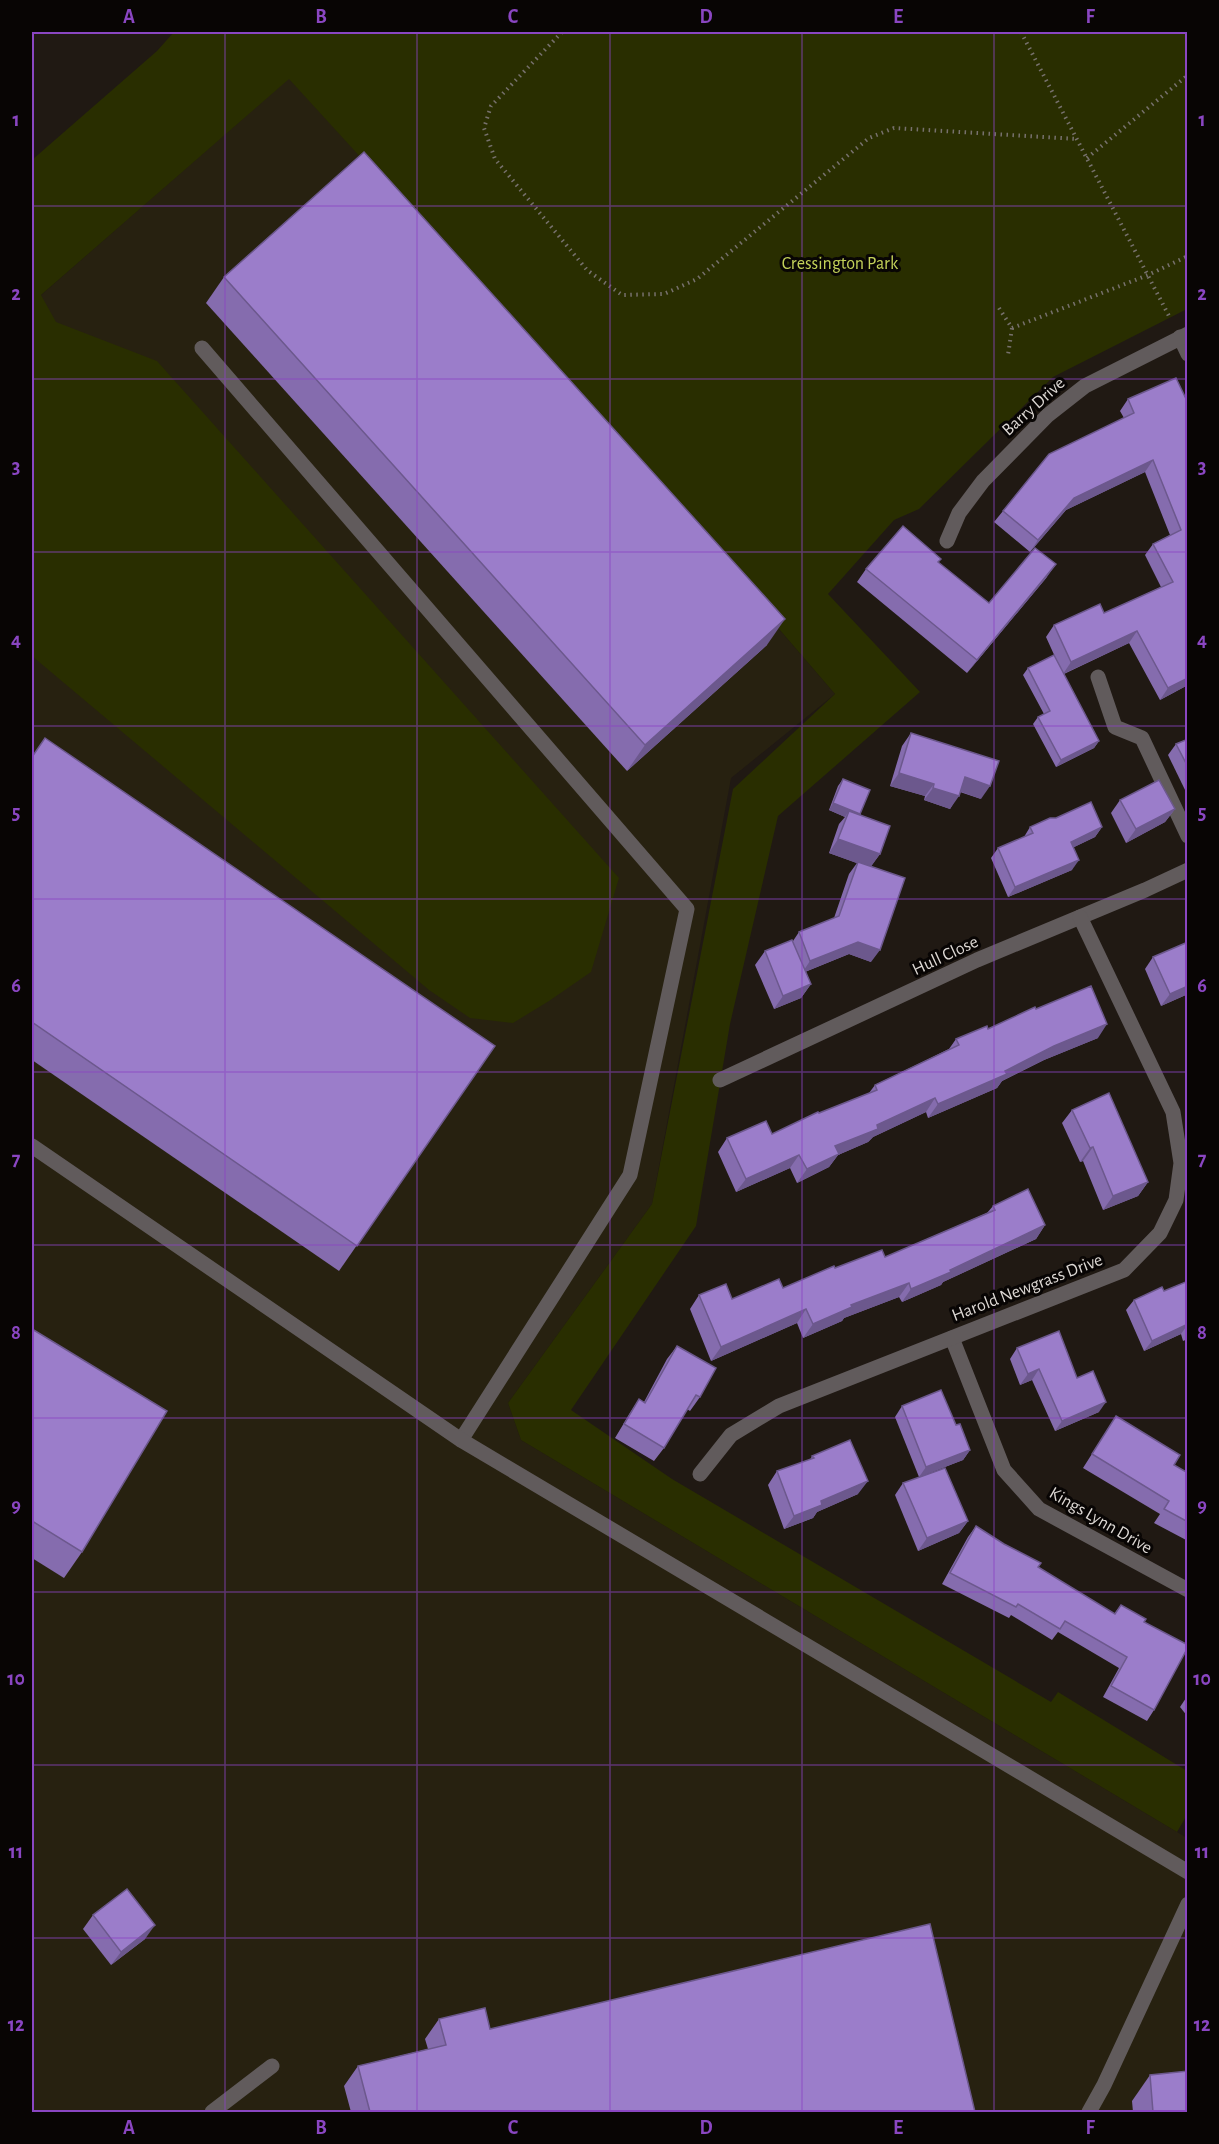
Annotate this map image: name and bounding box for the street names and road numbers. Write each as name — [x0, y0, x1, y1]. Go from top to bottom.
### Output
street label: Barry Drive — [999, 374, 1069, 439]
street label: Hull Close — [910, 933, 981, 979]
street label: Harold Newgrass Drive — [949, 1251, 1105, 1325]
street label: Kings Lynn Drive — [1046, 1484, 1155, 1558]

